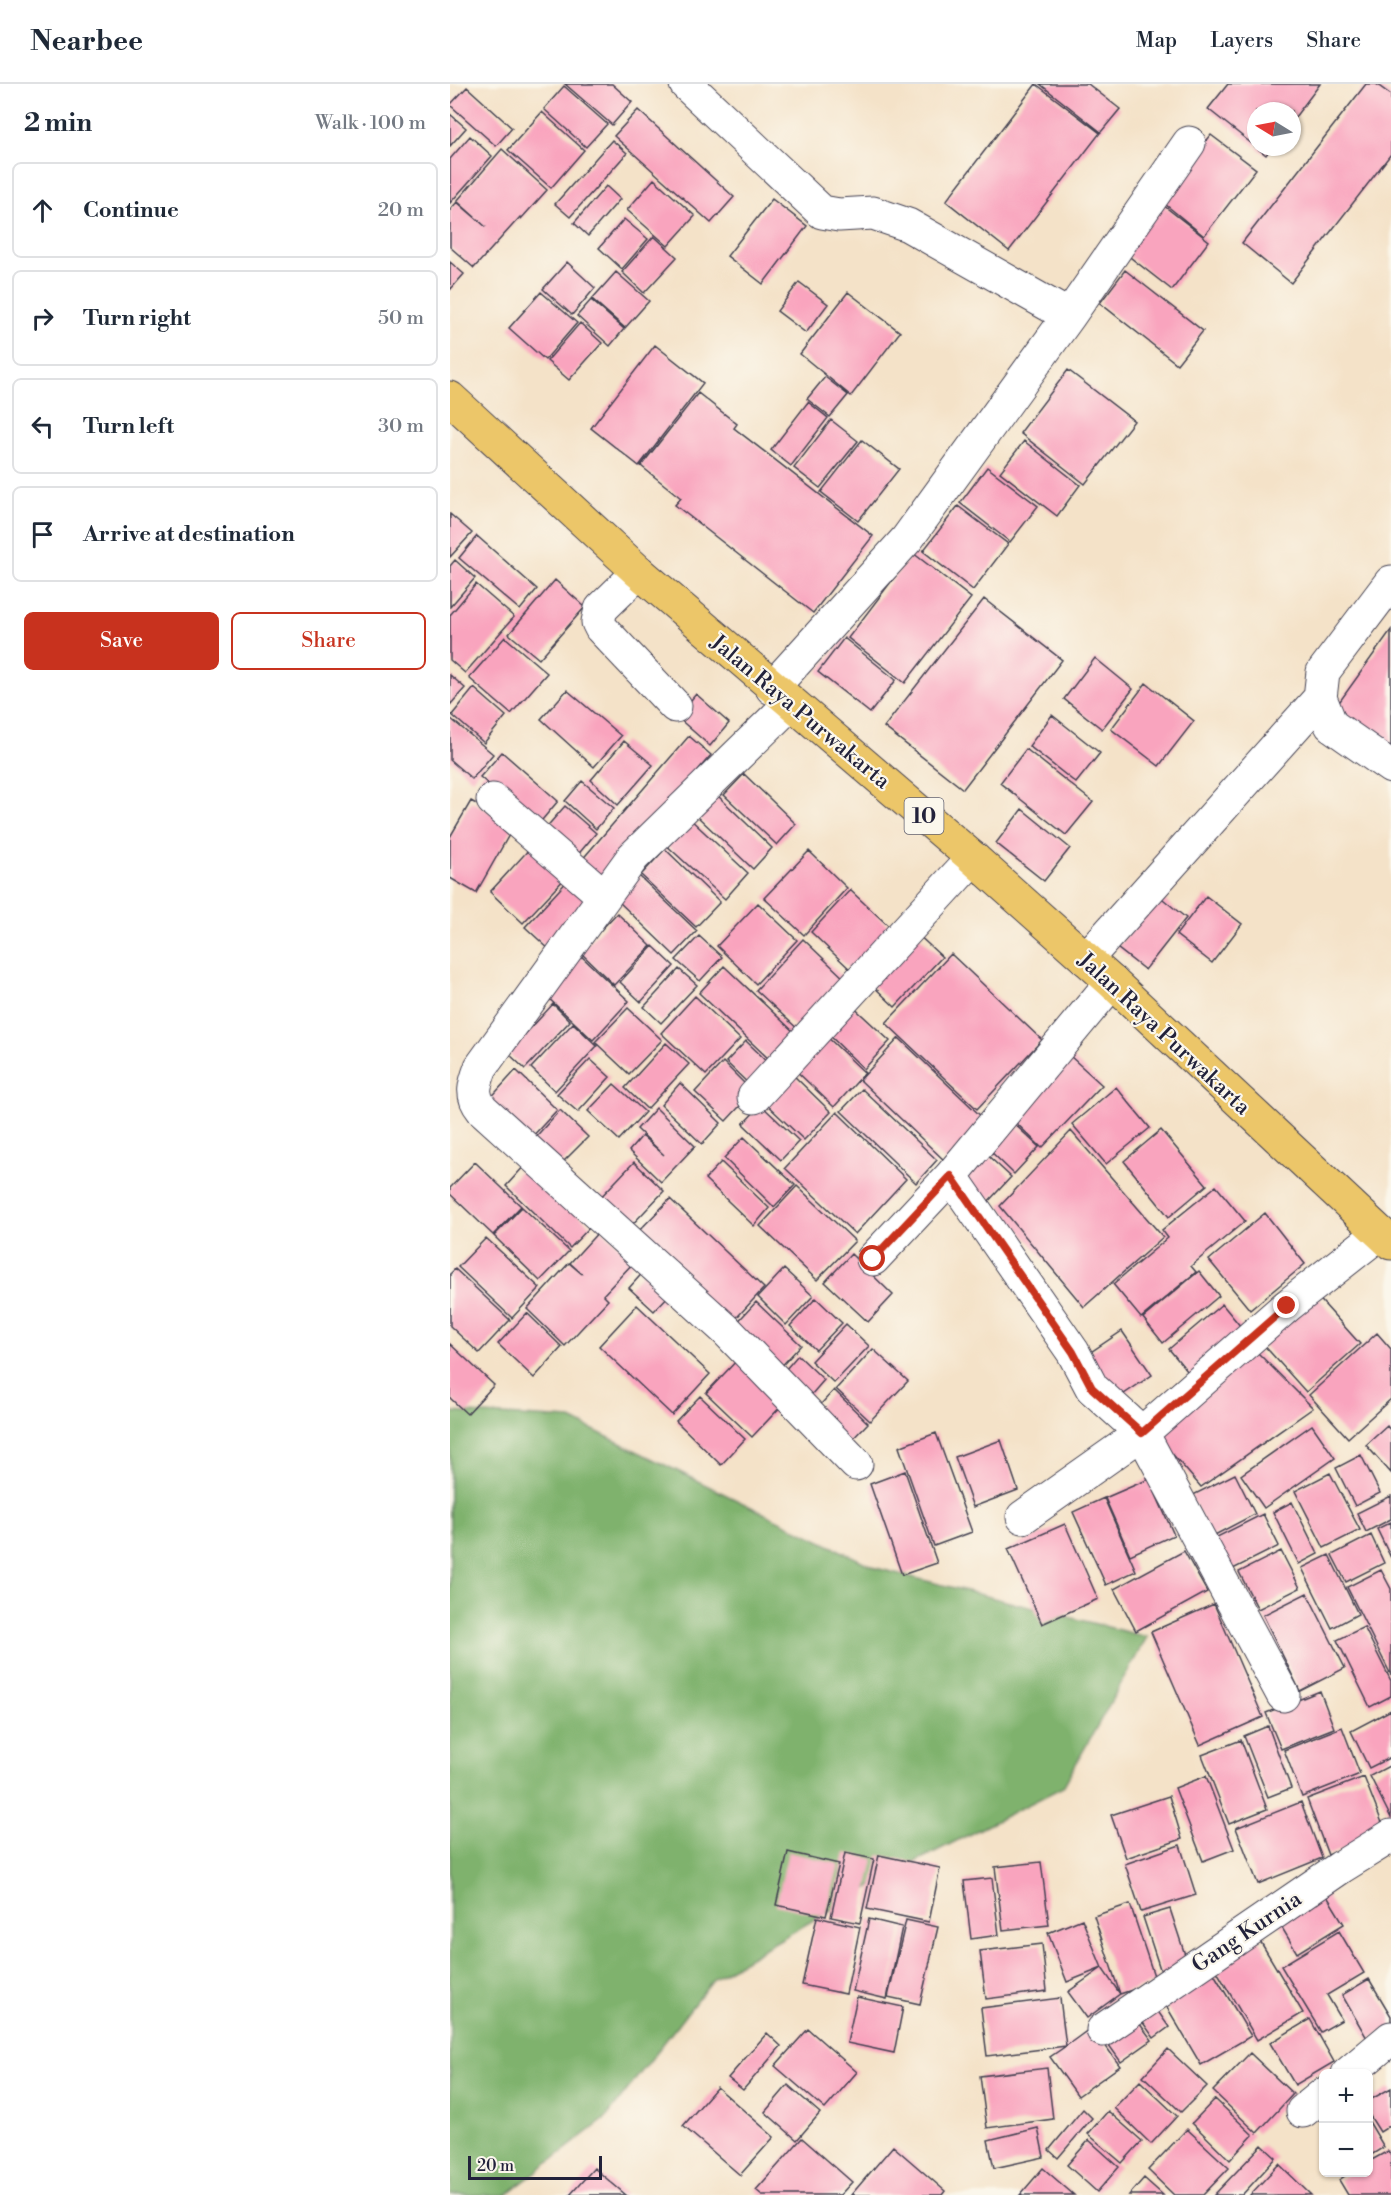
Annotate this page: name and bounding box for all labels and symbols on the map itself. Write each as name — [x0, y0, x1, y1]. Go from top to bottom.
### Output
north arrow — [1247, 102, 1301, 156]
street label: Jalan Raya Purwakarta — [704, 629, 896, 796]
road number: 10 — [904, 798, 944, 834]
street label: Jalan Raya Purwakarta — [1071, 946, 1256, 1122]
route start — [859, 1245, 885, 1271]
route end — [1273, 1292, 1299, 1318]
street label: Gang Kurnia — [1187, 1885, 1308, 1979]
scale bar — [468, 2153, 602, 2180]

